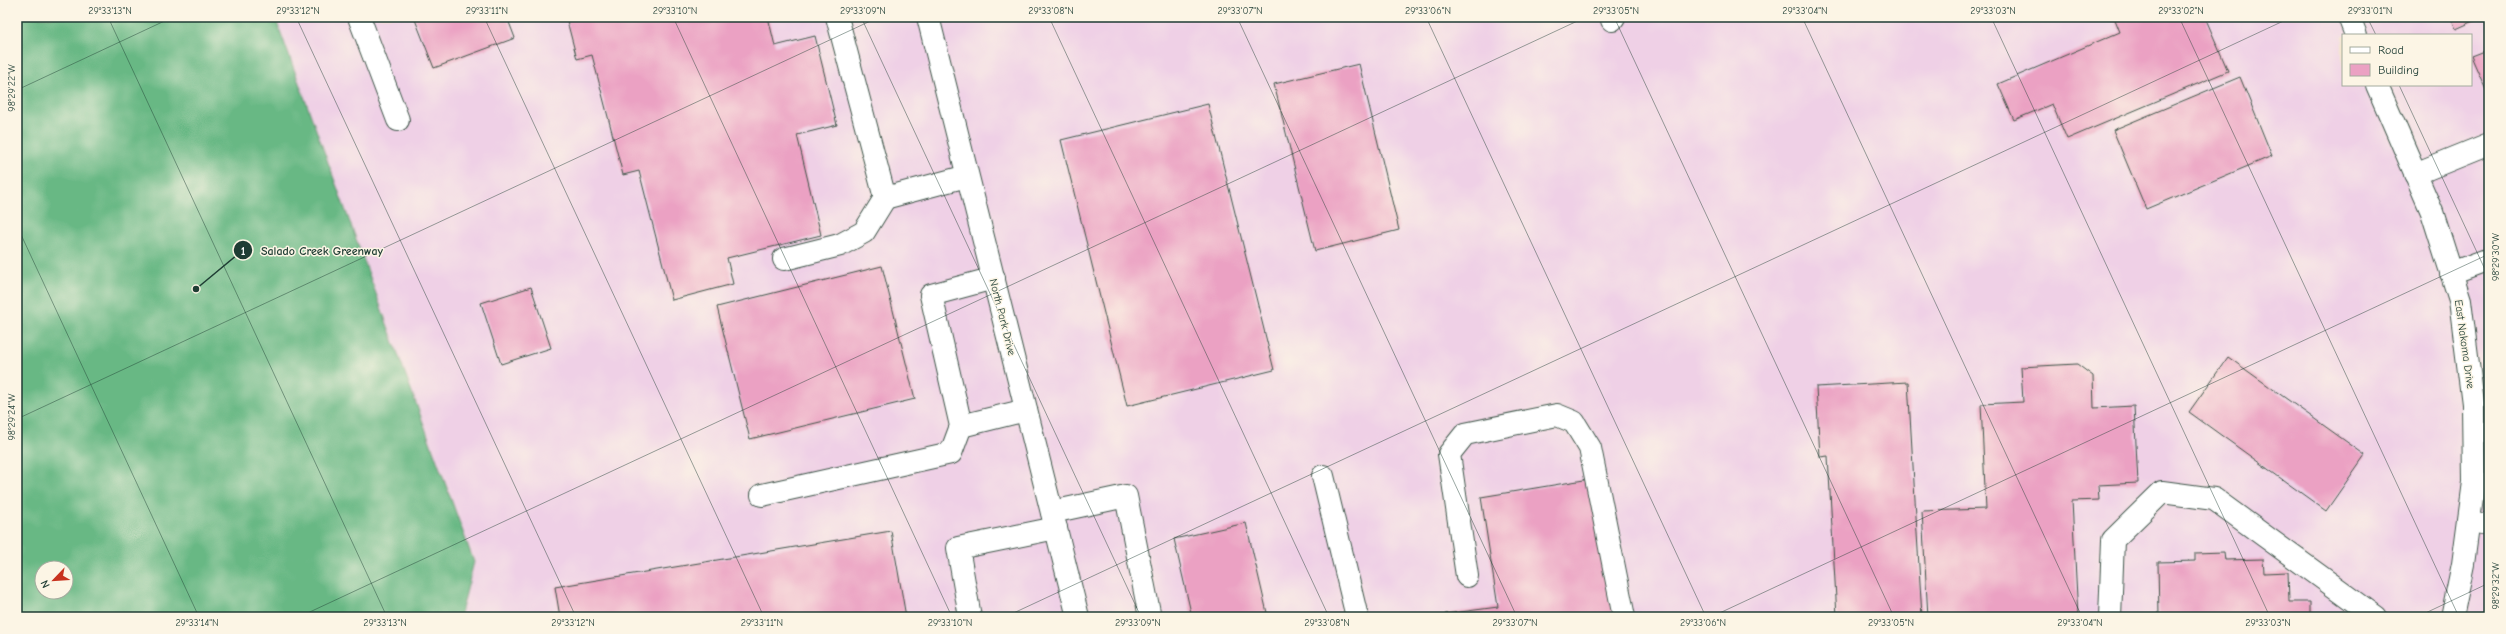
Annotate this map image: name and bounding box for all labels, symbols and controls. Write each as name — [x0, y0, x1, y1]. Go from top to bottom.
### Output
text: 29°33'13"N — [88, 5, 132, 17]
text: 29°33'12"N — [276, 5, 320, 17]
text: 29°33'11"N — [466, 5, 508, 17]
text: 29°33'10"N — [653, 5, 697, 17]
text: 29°33'09"N — [840, 5, 886, 17]
text: 29°33'08"N — [1028, 5, 1074, 17]
text: 29°33'07"N — [1217, 5, 1263, 17]
text: 29°33'06"N — [1405, 5, 1451, 17]
text: 29°33'05"N — [1593, 5, 1639, 17]
text: 29°33'04"N — [1782, 5, 1828, 17]
text: 29°33'03"N — [1970, 5, 2016, 17]
text: 29°33'02"N — [2158, 5, 2204, 17]
text: 29°33'01"N — [2348, 5, 2392, 17]
legend — [2342, 34, 2472, 86]
text: Road — [2378, 43, 2404, 57]
text: Building — [2378, 63, 2419, 77]
text: 98°29'22"W — [6, 64, 18, 112]
text: 98°29'30"W — [2490, 233, 2502, 281]
callout: Salado Creek Greenway — [233, 238, 391, 262]
text: 1 — [241, 244, 246, 258]
text: Salado Creek Greenway — [261, 244, 384, 258]
street label: North Park Drive — [987, 277, 1018, 357]
street label: East Nakoma Drive — [2452, 299, 2477, 390]
text: 98°29'24"W — [6, 393, 18, 440]
north arrow — [34, 560, 74, 600]
text: 98°29'32"W — [2490, 562, 2502, 610]
text: N — [38, 578, 53, 590]
text: 29°33'14"N — [175, 617, 219, 629]
text: 29°33'13"N — [363, 617, 407, 629]
text: 29°33'12"N — [551, 617, 595, 629]
text: 29°33'11"N — [741, 617, 783, 629]
text: 29°33'10"N — [928, 617, 972, 629]
text: 29°33'09"N — [1115, 617, 1161, 629]
text: 29°33'08"N — [1304, 617, 1350, 629]
text: 29°33'07"N — [1492, 617, 1538, 629]
text: 29°33'06"N — [1680, 617, 1726, 629]
text: 29°33'05"N — [1868, 617, 1914, 629]
text: 29°33'04"N — [2057, 617, 2103, 629]
text: 29°33'03"N — [2245, 617, 2291, 629]

